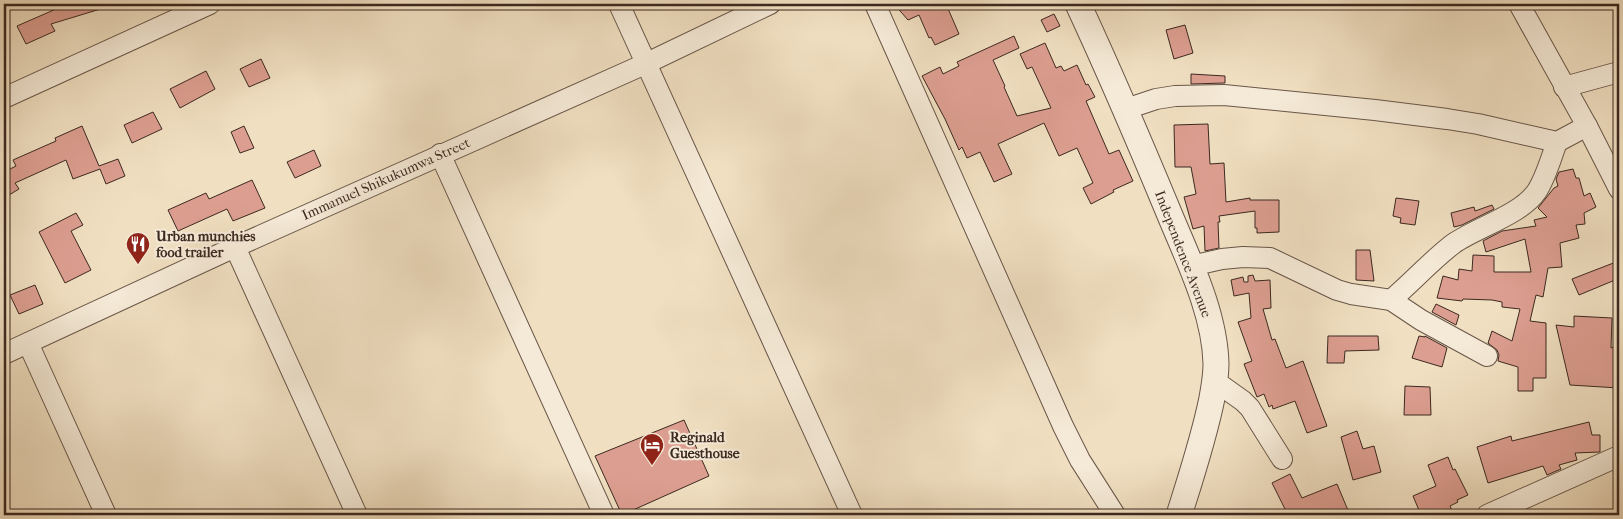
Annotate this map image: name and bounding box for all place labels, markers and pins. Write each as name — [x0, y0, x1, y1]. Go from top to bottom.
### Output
place label: Urban munchies food trailer — [155, 228, 256, 261]
restaurant icon: Urban munchies food trailer — [125, 231, 151, 265]
place label: Reginald Guesthouse — [670, 429, 740, 462]
hotel icon: Reginald Guesthouse — [639, 432, 665, 466]

